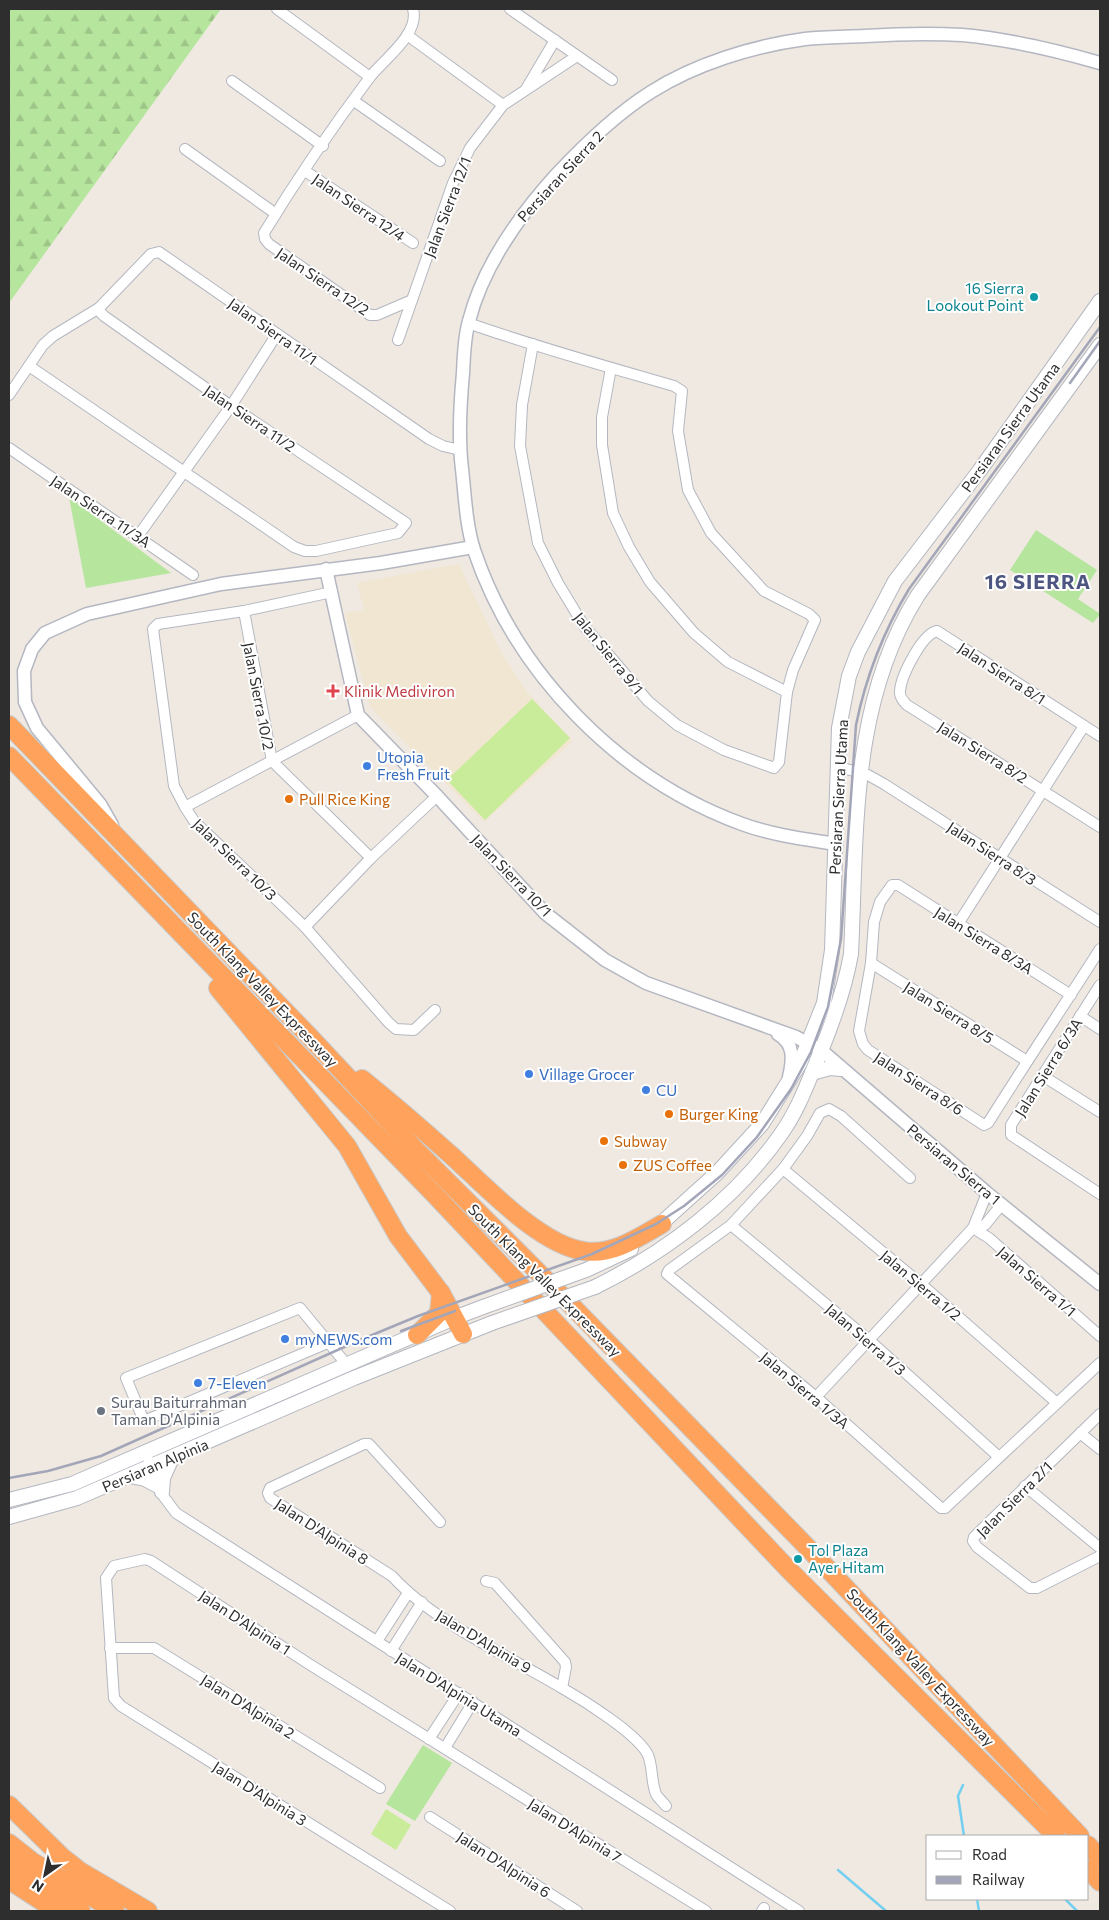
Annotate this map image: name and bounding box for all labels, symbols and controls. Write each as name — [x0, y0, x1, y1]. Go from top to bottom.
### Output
street label: Persiaran Sierra 2 — [513, 127, 607, 225]
street label: Jalan Sierra 12/1 — [420, 154, 474, 260]
street label: Jalan Sierra 12/4 — [309, 169, 409, 245]
street label: Jalan Sierra 12/2 — [273, 243, 373, 319]
place label: 16 Sierra Lookout Point — [927, 279, 1024, 314]
marker: 16 Sierra Lookout Point — [1028, 291, 1040, 303]
street label: Jalan Sierra 11/1 — [225, 294, 321, 368]
street label: Persiaran Sierra Utama — [957, 359, 1063, 495]
street label: Jalan Sierra 11/2 — [201, 381, 299, 455]
street label: Jalan Sierra 11/3A — [48, 471, 154, 551]
district label: 16 SIERRA — [985, 569, 1091, 593]
street label: Jalan Sierra 9/1 — [570, 608, 648, 698]
street label: Jalan Sierra 8/1 — [955, 638, 1049, 708]
street label: Jalan Sierra 10/2 — [240, 641, 278, 751]
place label: Klinik Mediviron — [344, 682, 455, 700]
marker: Klinik Mediviron — [326, 684, 340, 698]
street label: Jalan Sierra 8/2 — [935, 717, 1031, 787]
street label: Persiaran Sierra Utama — [825, 719, 851, 875]
place label: Utopia Fresh Fruit — [377, 748, 450, 783]
marker: Utopia Fresh Fruit — [361, 760, 373, 772]
place label: Pull Rice King — [299, 790, 390, 808]
marker: Pull Rice King — [283, 793, 295, 805]
street label: Jalan Sierra 10/3 — [189, 814, 281, 904]
street label: Jalan Sierra 8/3 — [944, 818, 1040, 888]
street label: Jalan Sierra 10/1 — [468, 830, 556, 920]
street label: Jalan Sierra 8/3A — [932, 903, 1036, 977]
street label: South Klang Valley Expressway — [184, 908, 342, 1070]
street label: Jalan Sierra 8/5 — [901, 977, 997, 1047]
street label: Jalan Sierra 6/3A — [1011, 1015, 1085, 1119]
street label: Jalan Sierra 8/6 — [871, 1048, 967, 1118]
place label: Village Grocer — [539, 1065, 634, 1083]
marker: Village Grocer — [523, 1068, 535, 1080]
place label: CU — [656, 1081, 677, 1099]
marker: CU — [640, 1084, 652, 1096]
place label: Burger King — [679, 1105, 758, 1123]
marker: Burger King — [663, 1108, 675, 1120]
street label: Persiaran Sierra 1 — [904, 1120, 1004, 1208]
place label: Subway — [614, 1132, 667, 1150]
marker: Subway — [598, 1135, 610, 1147]
place label: ZUS Coffee — [633, 1156, 712, 1174]
marker: ZUS Coffee — [617, 1159, 629, 1171]
street label: South Klang Valley Expressway — [465, 1200, 625, 1360]
street label: Jalan Sierra 1/1 — [994, 1242, 1080, 1320]
street label: Jalan Sierra 1/2 — [877, 1246, 965, 1324]
street label: Jalan Sierra 1/3 — [822, 1299, 910, 1379]
place label: myNEWS.com — [295, 1330, 392, 1348]
marker: myNEWS.com — [279, 1333, 291, 1345]
street label: Jalan Sierra 1/3A — [757, 1348, 853, 1432]
place label: 7-Eleven — [208, 1374, 267, 1392]
marker: 7-Eleven — [192, 1377, 204, 1389]
place label: Surau Baiturrahman Taman D'Alpinia — [111, 1393, 247, 1428]
marker: Surau Baiturrahman Taman D'Alpinia — [95, 1405, 107, 1417]
street label: Persiaran Alpinia — [99, 1435, 211, 1495]
street label: Jalan Sierra 2/1 — [972, 1457, 1056, 1541]
street label: Jalan D'Alpinia 8 — [272, 1494, 372, 1568]
place label: Tol Plaza Ayer Hitam — [808, 1541, 884, 1576]
marker: Tol Plaza Ayer Hitam — [792, 1553, 804, 1565]
street label: South Klang Valley Expressway — [843, 1585, 999, 1750]
street label: Jalan D'Alpinia 1 — [196, 1586, 294, 1658]
street label: Jalan D'Alpinia 9 — [433, 1606, 535, 1676]
street label: Jalan D'Alpinia Utama — [393, 1648, 525, 1740]
street label: Jalan D'Alpinia 2 — [198, 1670, 298, 1742]
street label: Jalan D'Alpinia 3 — [210, 1757, 310, 1829]
street label: Jalan D'Alpinia 7 — [525, 1794, 625, 1866]
street label: Jalan D'Alpinia 6 — [454, 1827, 554, 1901]
legend — [926, 1835, 1089, 1900]
text: Road — [972, 1845, 1007, 1863]
north arrow — [20, 1850, 70, 1900]
text: Railway — [972, 1870, 1025, 1888]
text: N — [29, 1876, 47, 1896]

